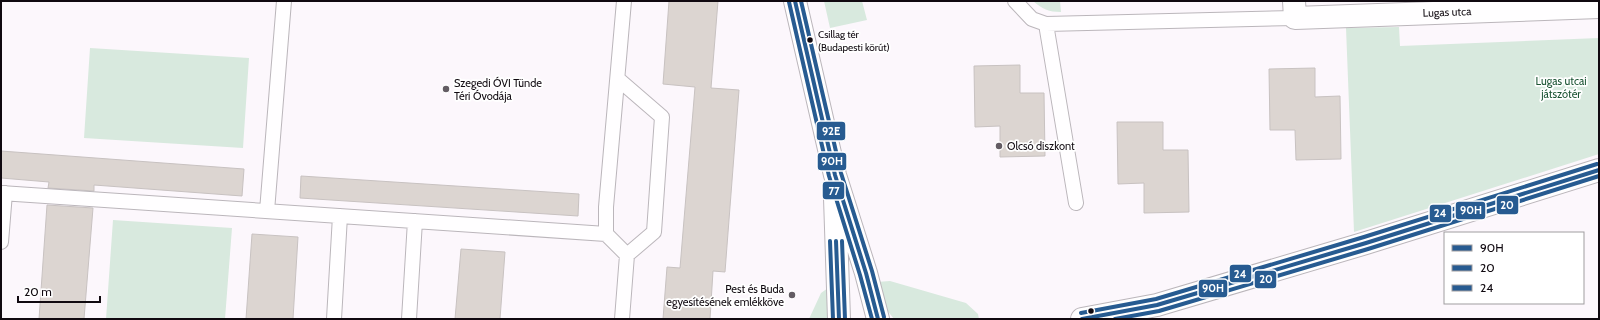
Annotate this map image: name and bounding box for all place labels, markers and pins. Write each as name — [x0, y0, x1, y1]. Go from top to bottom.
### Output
place label: Csillag tér (Budapesti körút) — [818, 28, 890, 54]
marker: Csillag tér (Budapesti körút) — [805, 35, 815, 45]
place label: Szegedi ÓVI Tünde Téri Óvodája — [454, 76, 542, 103]
marker: Szegedi ÓVI Tünde Téri Óvodája — [441, 84, 451, 94]
place label: Olcsó diszkont — [1007, 139, 1075, 153]
marker: Olcsó diszkont — [994, 141, 1004, 151]
place label: Pest és Buda egyesítésének emlékköve — [666, 282, 785, 309]
marker: Pest és Buda egyesítésének emlékköve — [787, 290, 797, 300]
unlabelled marker — [1086, 306, 1096, 316]

